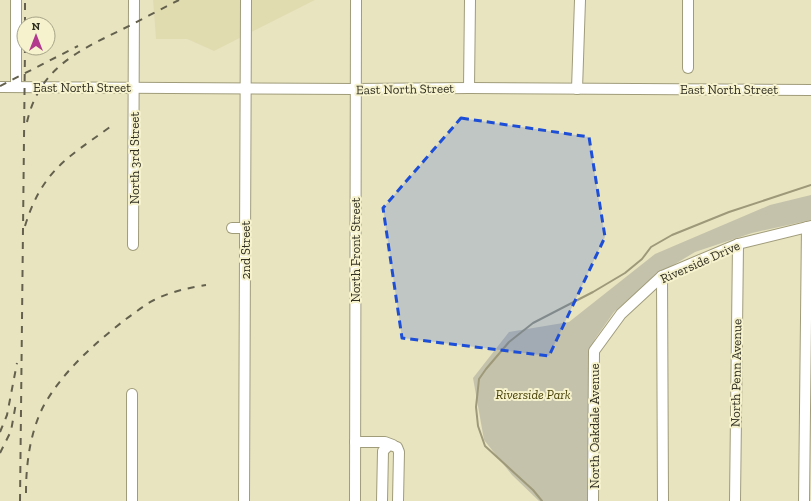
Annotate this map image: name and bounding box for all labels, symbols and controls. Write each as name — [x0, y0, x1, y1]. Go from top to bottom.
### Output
north arrow — [16, 16, 56, 56]
text: N — [32, 20, 41, 33]
street label: East North Street — [33, 80, 131, 95]
street label: East North Street — [356, 81, 454, 97]
street label: East North Street — [680, 82, 778, 97]
street label: North 3rd Street — [127, 112, 142, 204]
street label: North Front Street — [348, 197, 363, 303]
street label: 2nd Street — [238, 221, 253, 279]
street label: Riverside Drive — [658, 238, 742, 286]
street label: North Penn Avenue — [728, 319, 744, 427]
street label: North Oakdale Avenue — [587, 363, 602, 489]
park label: Riverside Park — [495, 387, 571, 402]

